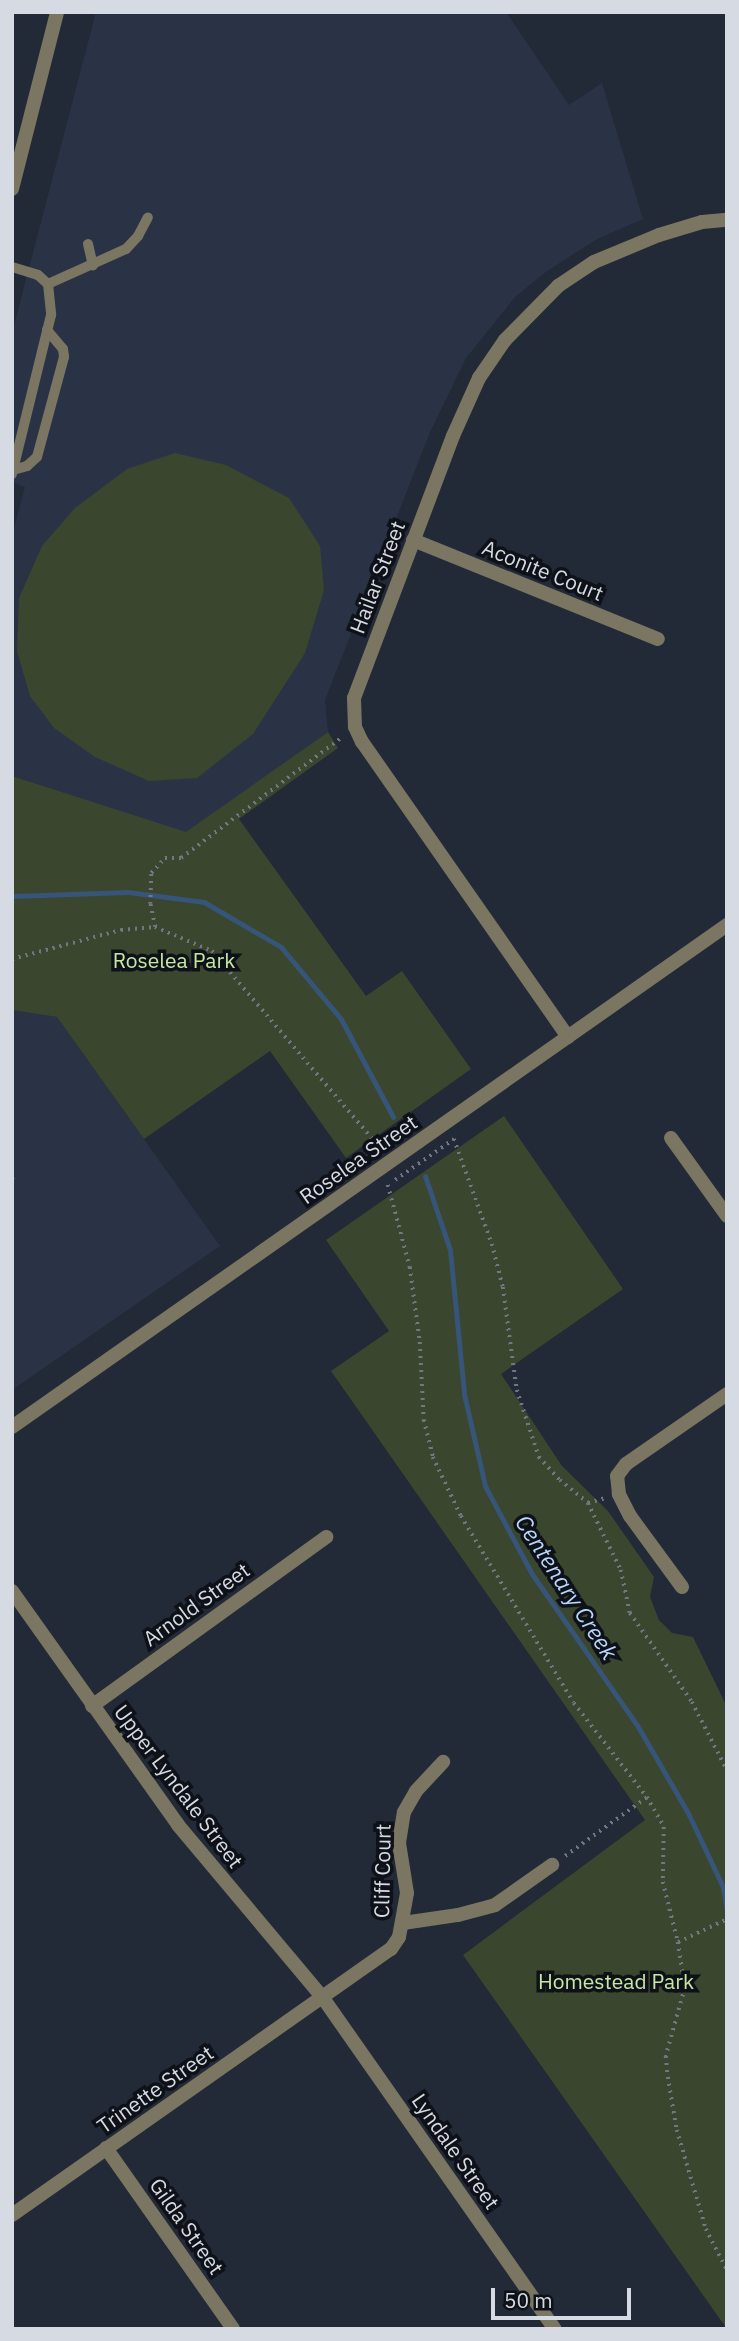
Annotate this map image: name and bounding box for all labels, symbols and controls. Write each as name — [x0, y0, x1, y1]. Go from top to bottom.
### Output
street label: Hailar Street — [344, 517, 410, 637]
street label: Aconite Court — [479, 534, 607, 606]
park label: Roselea Park — [113, 947, 235, 973]
street label: Roselea Street — [294, 1109, 422, 1209]
water label: Centenary Creek — [510, 1510, 624, 1664]
street label: Arnold Street — [138, 1557, 254, 1651]
street label: Upper Lyndale Street — [109, 1699, 249, 1873]
street label: Cliff Court — [369, 1824, 395, 1918]
park label: Homestead Park — [538, 1968, 694, 1994]
street label: Trinette Street — [92, 2040, 218, 2138]
street label: Lyndale Street — [407, 2088, 505, 2214]
street label: Gilda Street — [145, 2173, 229, 2279]
scale bar — [494, 2274, 634, 2318]
text: 50 m — [504, 2286, 553, 2314]

